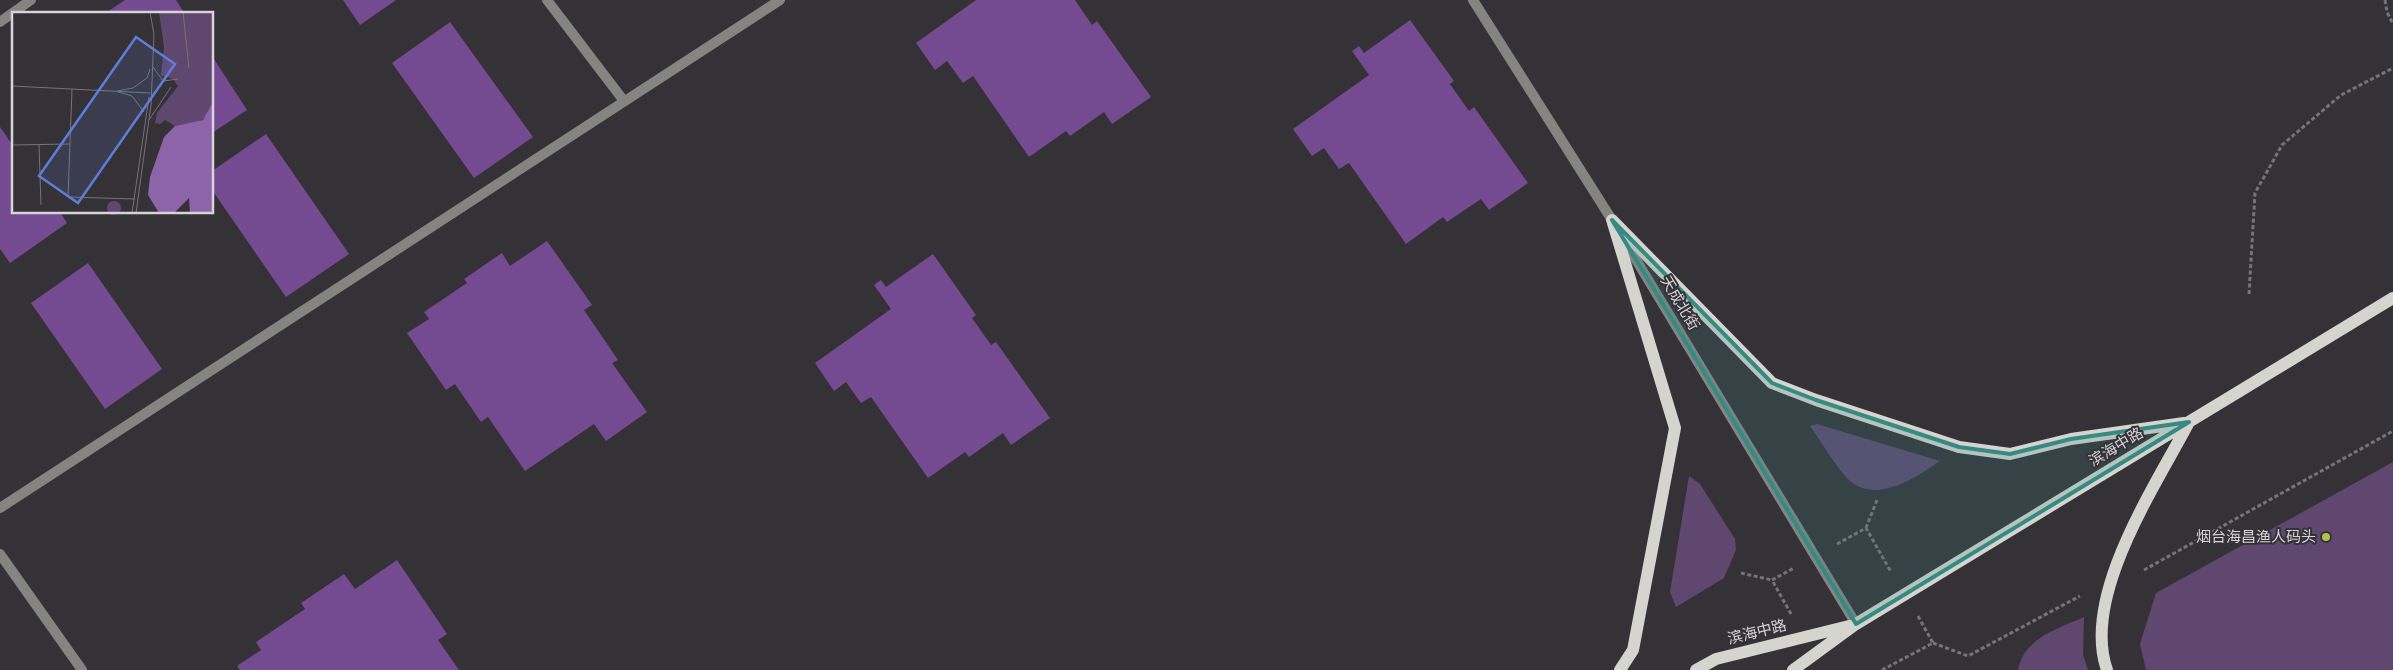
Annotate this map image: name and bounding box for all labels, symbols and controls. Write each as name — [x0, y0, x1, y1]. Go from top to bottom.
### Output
inset map — [12, 12, 214, 214]
street label: 天成北街 — [1657, 273, 1703, 333]
street label: 滨海中路 — [2086, 424, 2146, 470]
place label: 烟台海昌渔人码头 — [2196, 528, 2316, 546]
marker: 烟台海昌渔人码头 — [2320, 531, 2332, 543]
street label: 滨海中路 — [1726, 616, 1788, 648]

